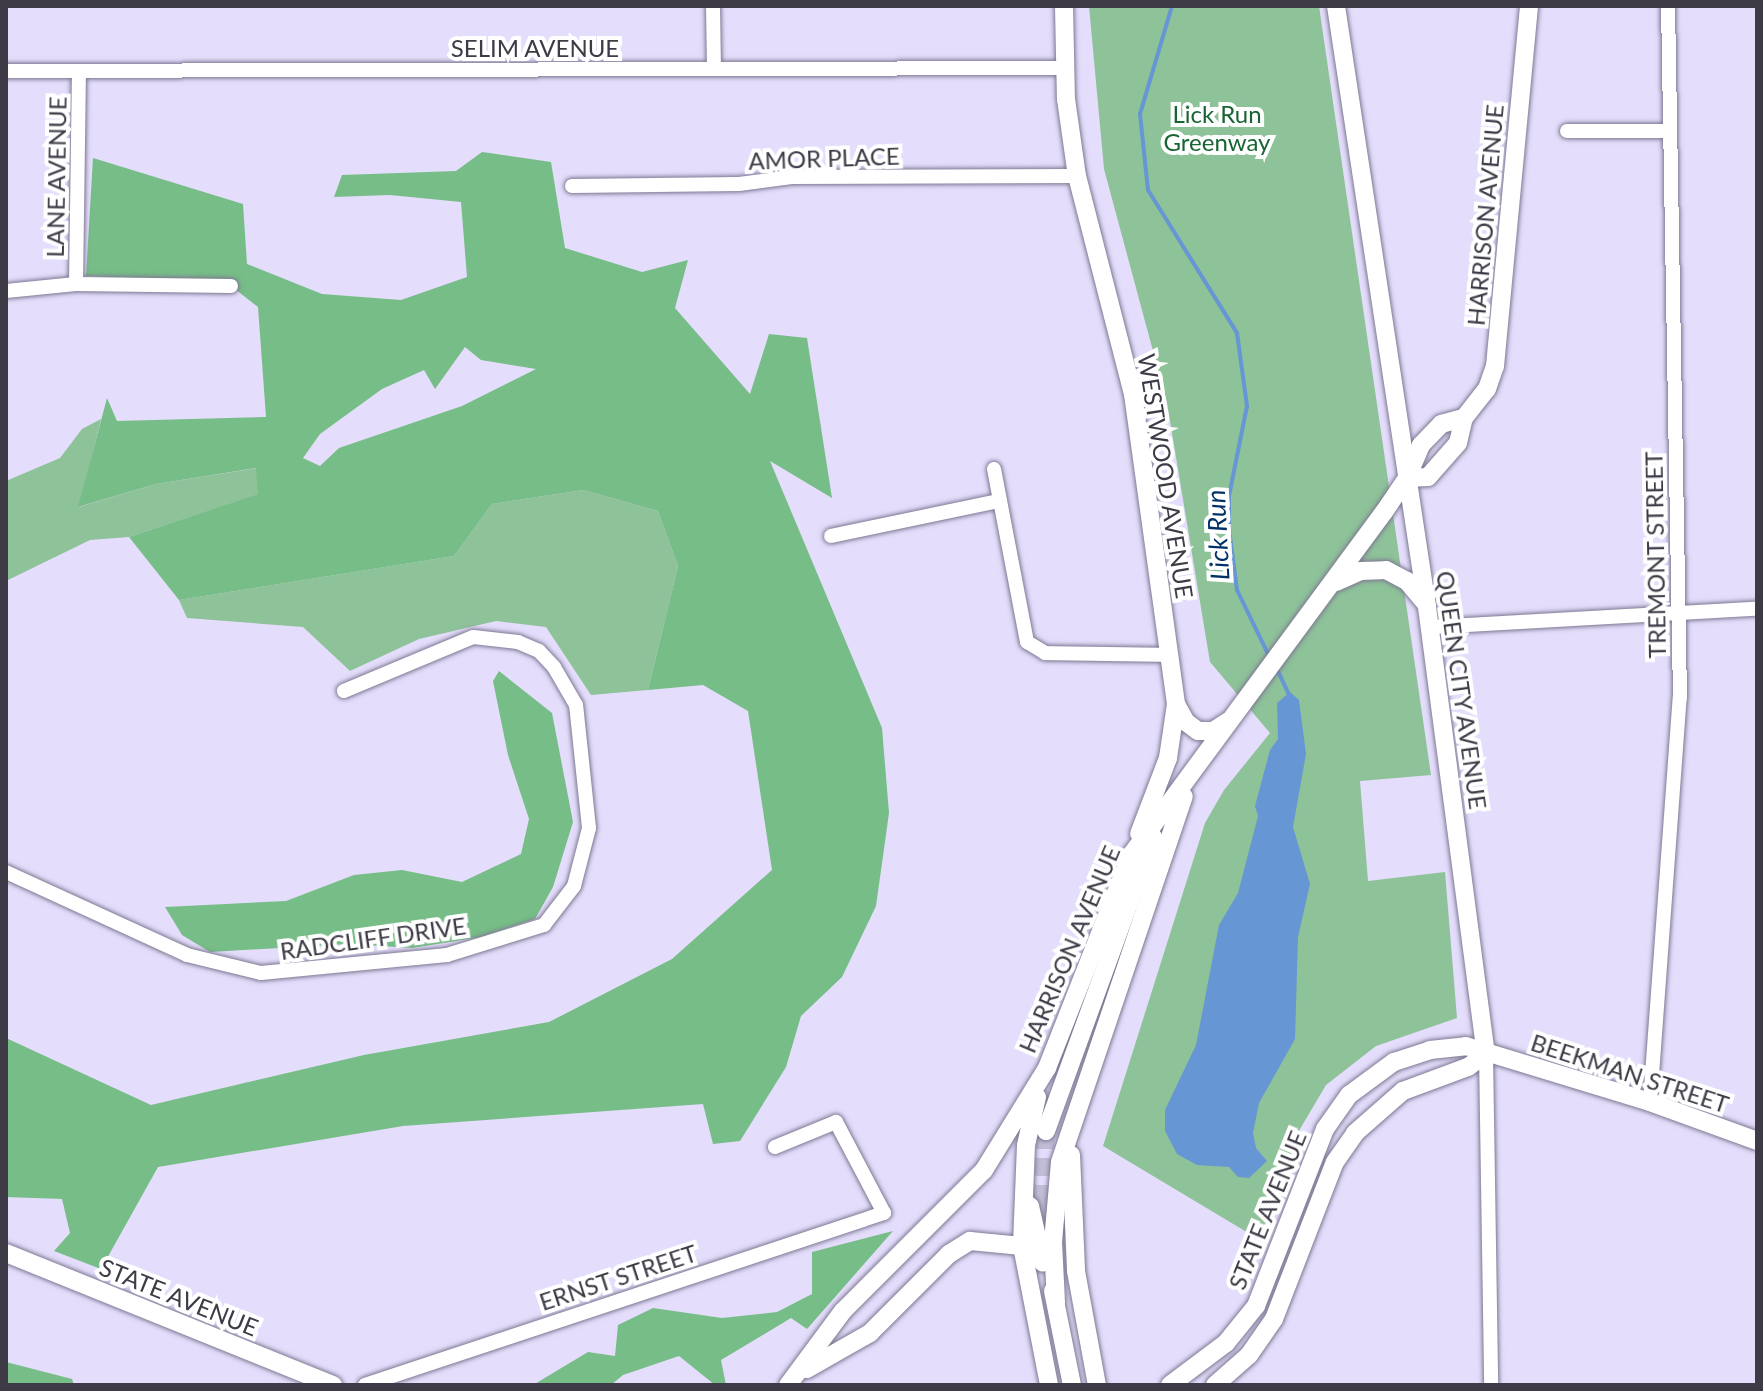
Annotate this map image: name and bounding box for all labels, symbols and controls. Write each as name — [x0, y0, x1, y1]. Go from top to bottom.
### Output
street label: SELIM AVENUE — [450, 34, 620, 62]
street label: LANE AVENUE — [40, 96, 72, 258]
park label: Lick Run Greenway — [1164, 100, 1270, 156]
street label: HARRISON AVENUE — [1461, 103, 1509, 327]
street label: AMOR PLACE — [748, 141, 900, 175]
street label: WESTWOOD AVENUE — [1132, 351, 1200, 601]
street label: TREMONT STREET — [1639, 451, 1671, 659]
water label: Lick Run — [1200, 489, 1236, 581]
street label: QUEEN CITY AVENUE — [1431, 568, 1493, 812]
street label: HARRISON AVENUE — [1012, 841, 1126, 1057]
street label: RADCLIFF DRIVE — [278, 911, 468, 965]
street label: BEEKMAN STREET — [1527, 1027, 1733, 1119]
street label: STATE AVENUE — [1222, 1126, 1312, 1294]
street label: ERNST STREET — [535, 1238, 701, 1316]
street label: STATE AVENUE — [95, 1252, 263, 1342]

